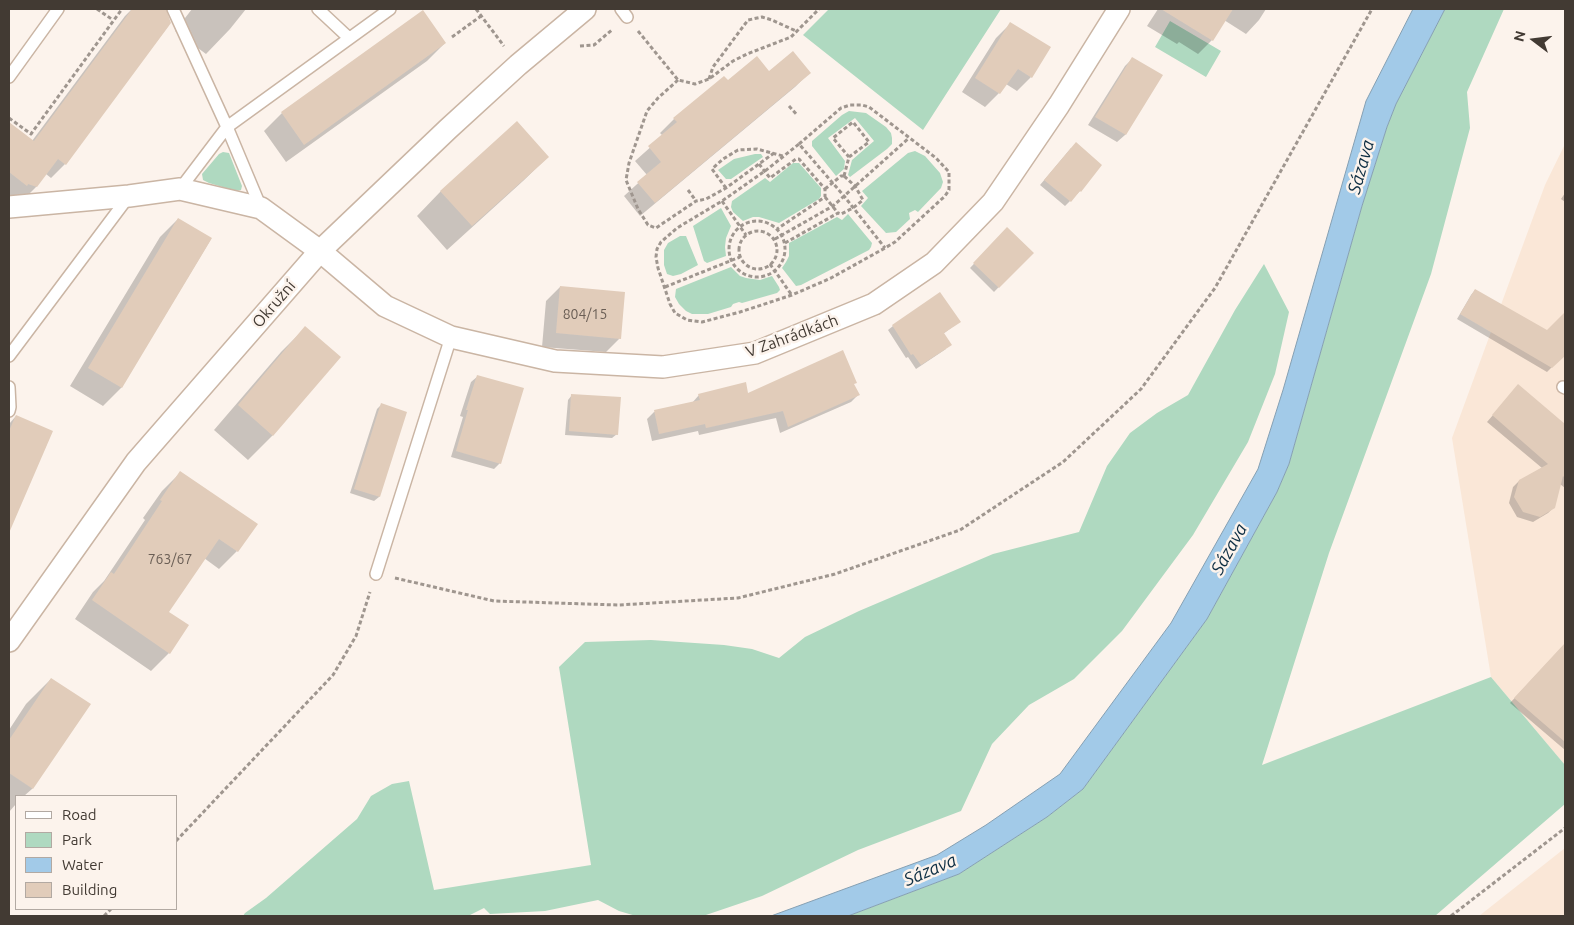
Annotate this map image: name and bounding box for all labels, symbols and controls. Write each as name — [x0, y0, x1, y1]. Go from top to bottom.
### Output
north arrow — [1509, 15, 1559, 65]
text: N — [1510, 29, 1529, 43]
water label: Sázava — [1343, 138, 1379, 196]
street label: Okružní — [248, 277, 300, 331]
house number: 804/15 — [563, 306, 607, 322]
street label: V Zahrádkách — [743, 310, 841, 362]
water label: Sázava — [1206, 520, 1252, 578]
house number: 763/67 — [148, 551, 192, 567]
legend — [15, 795, 178, 910]
text: Road — [62, 806, 97, 823]
text: Park — [62, 831, 92, 848]
water label: Sázava — [901, 849, 959, 891]
text: Water — [62, 856, 103, 873]
text: Building — [62, 881, 117, 898]

